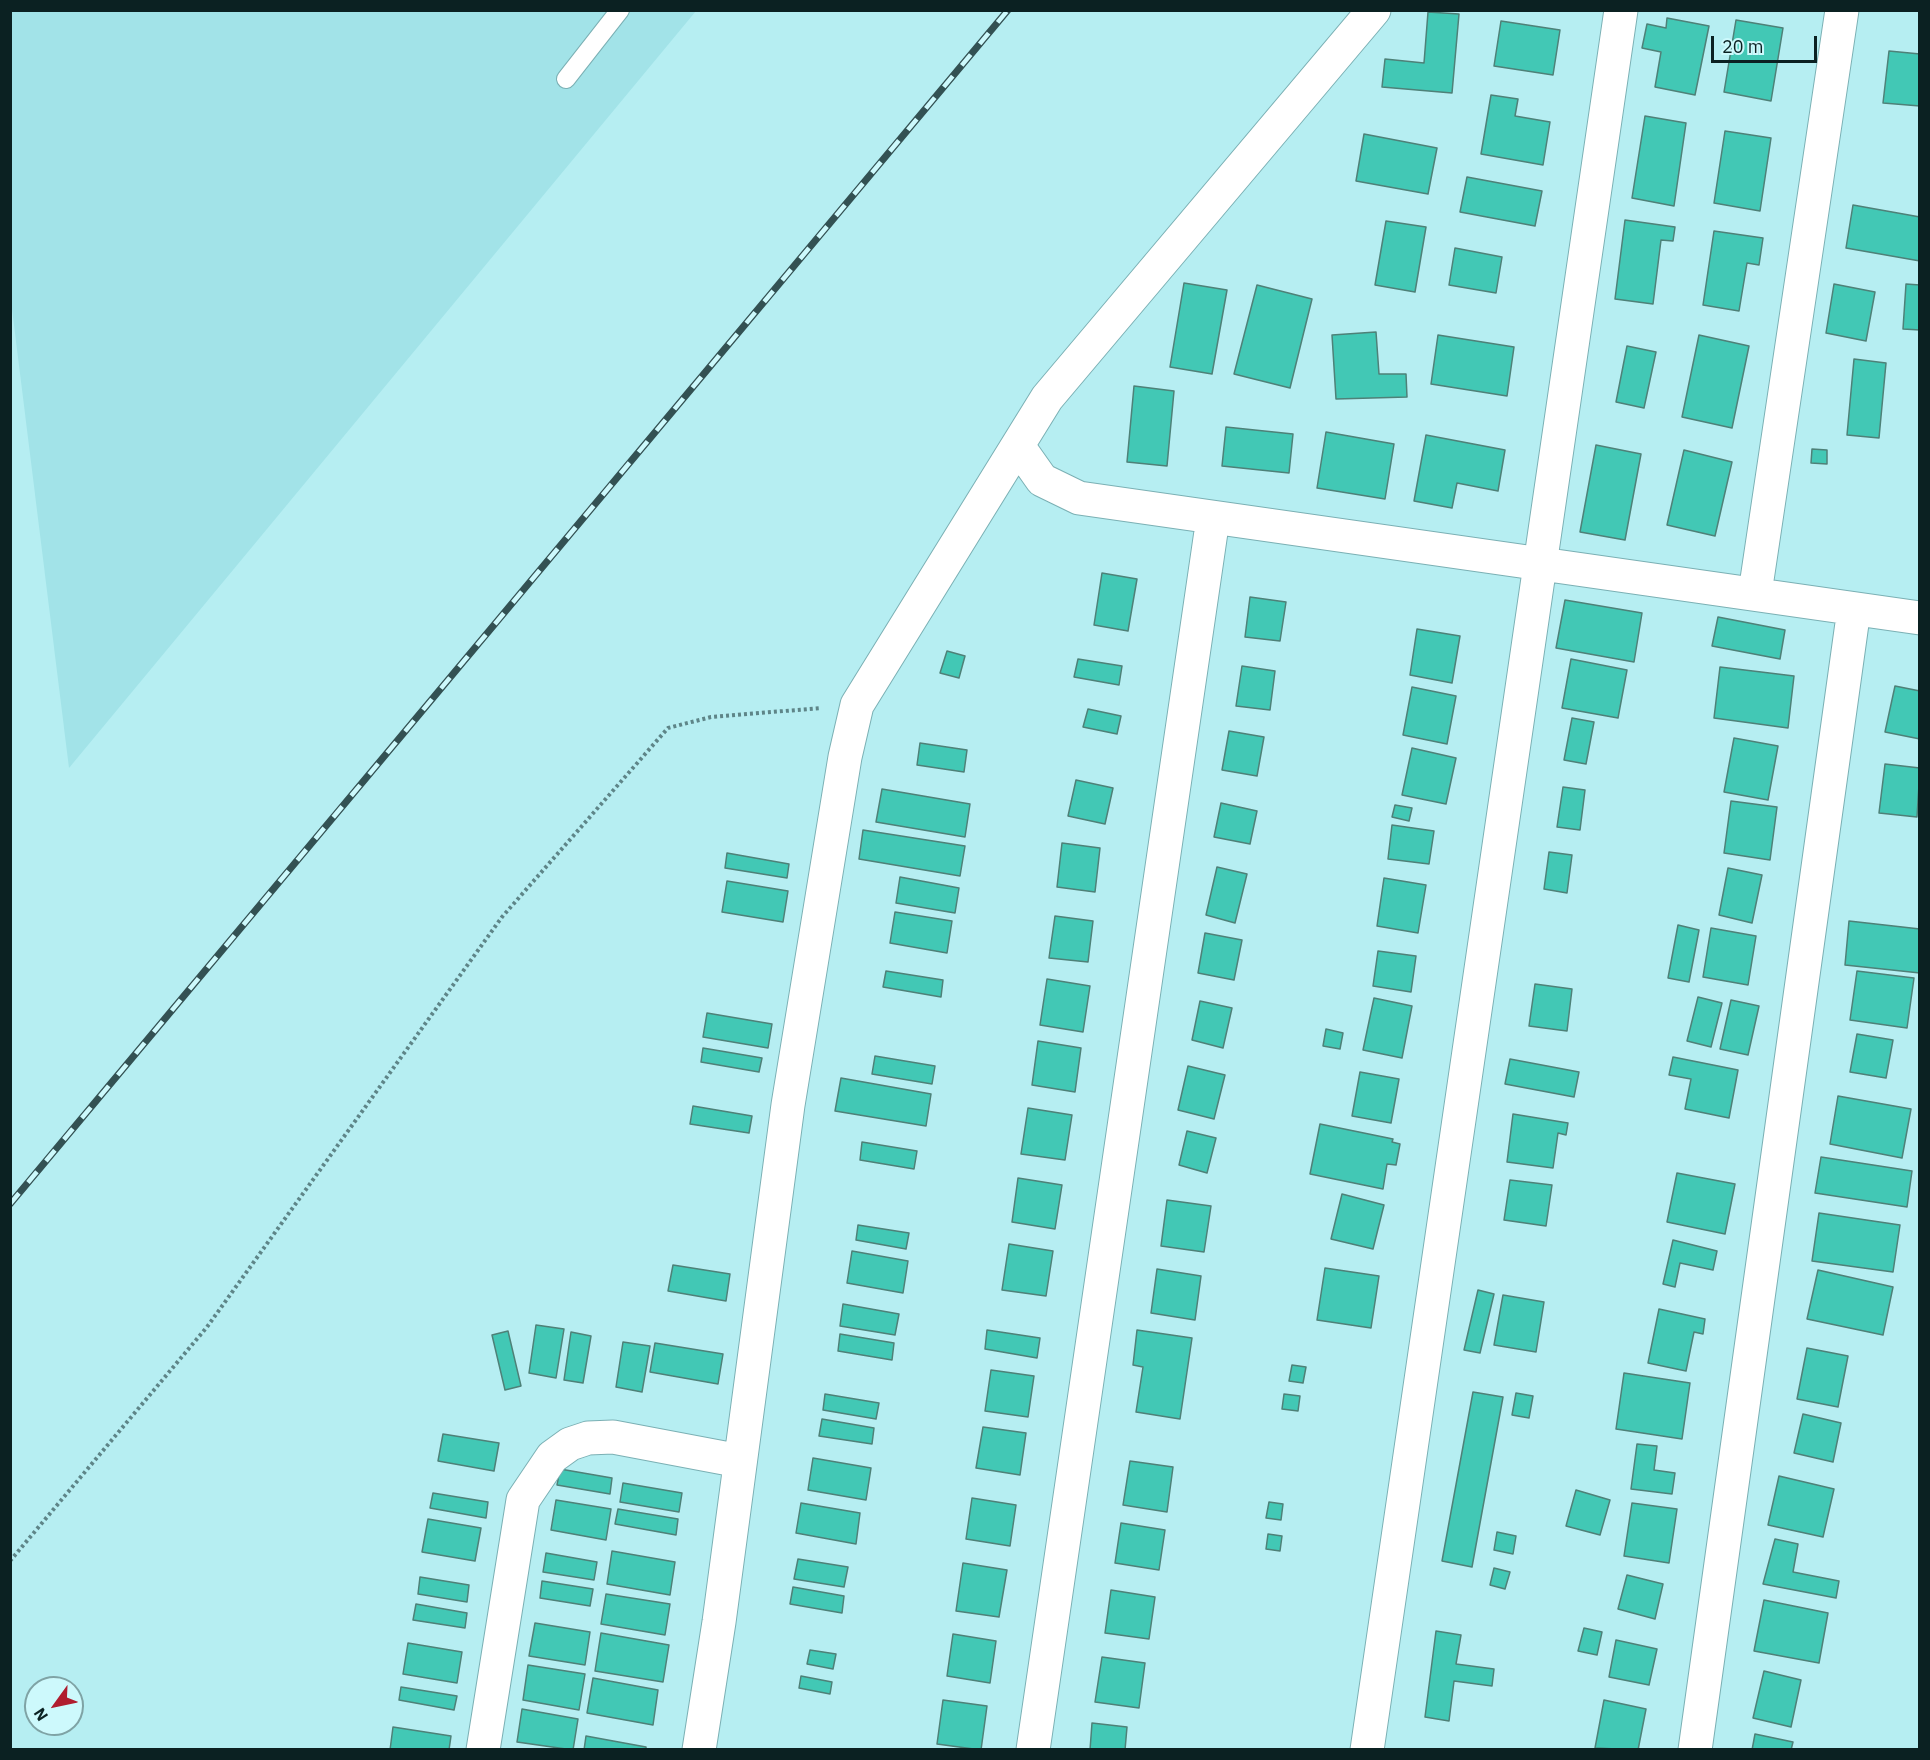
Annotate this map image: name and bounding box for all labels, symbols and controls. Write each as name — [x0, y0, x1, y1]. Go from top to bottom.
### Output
scale bar — [1714, 24, 1820, 62]
text: 20 m — [1722, 35, 1764, 58]
north arrow — [24, 1676, 84, 1736]
text: N — [29, 1704, 52, 1725]

